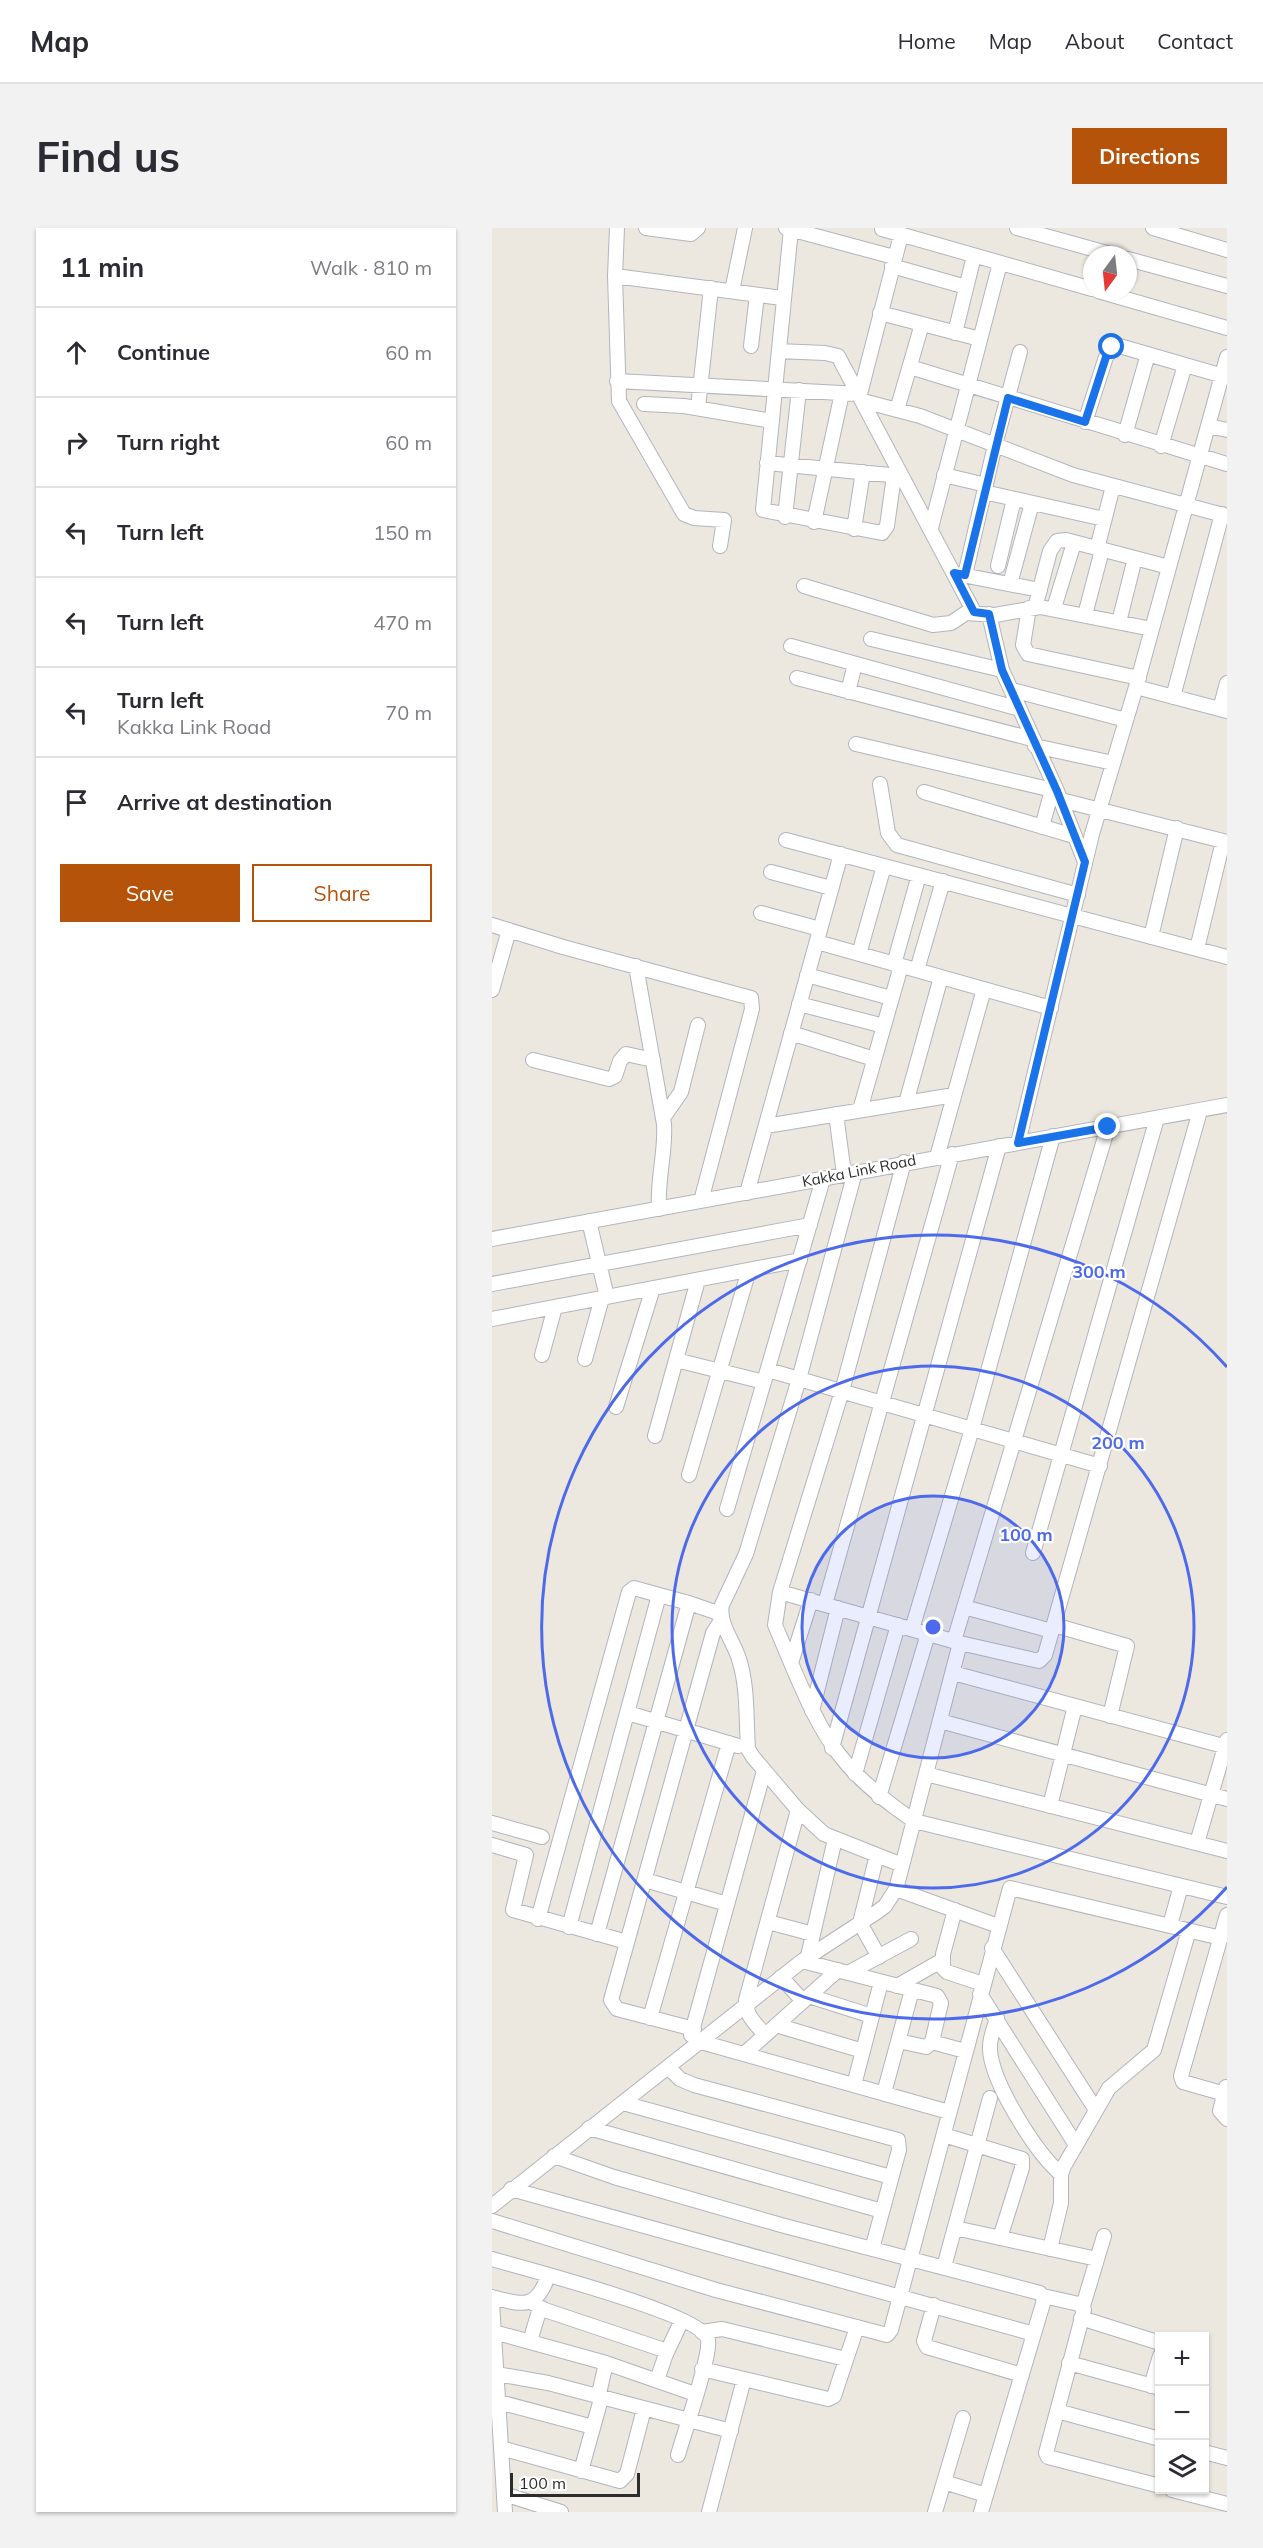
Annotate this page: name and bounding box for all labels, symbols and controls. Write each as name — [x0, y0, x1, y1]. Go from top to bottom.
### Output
text: Map — [30, 24, 89, 59]
text: Home — [898, 28, 956, 54]
text: Map — [989, 28, 1032, 54]
text: About — [1065, 28, 1124, 54]
text: Contact — [1157, 28, 1233, 54]
button: Directions — [1072, 128, 1227, 184]
text: Find us — [36, 130, 180, 183]
north arrow — [1083, 246, 1137, 300]
text: 11 min — [60, 251, 144, 284]
text: Walk · 810 m — [310, 255, 432, 280]
route start — [1098, 333, 1124, 359]
icon: ahead — [60, 336, 93, 369]
text: Continue — [117, 338, 210, 366]
text: 60 m — [385, 340, 432, 365]
icon: right — [60, 426, 93, 459]
text: Turn right — [117, 428, 220, 456]
text: 60 m — [385, 430, 432, 455]
icon: left — [60, 516, 93, 549]
text: Turn left — [117, 518, 204, 546]
text: 150 m — [373, 520, 432, 545]
icon: left — [60, 606, 93, 639]
text: Turn left — [117, 608, 204, 636]
text: 470 m — [373, 610, 432, 635]
text: Turn left — [117, 686, 204, 714]
icon: left — [60, 696, 93, 729]
text: 70 m — [385, 700, 432, 725]
text: Kakka Link Road — [117, 714, 271, 739]
icon: arrive — [60, 786, 93, 819]
text: Arrive at destination — [117, 788, 332, 816]
button: Save — [60, 864, 240, 922]
button: Share — [252, 864, 432, 922]
route end — [1094, 1113, 1120, 1139]
street label: Kakka Link Road — [800, 1150, 918, 1191]
text: 300 m — [1072, 1260, 1126, 1283]
text: 200 m — [1091, 1431, 1145, 1454]
text: 100 m — [999, 1523, 1053, 1546]
centre of rings — [923, 1617, 943, 1637]
map controls — [1155, 2332, 1209, 2494]
button: + — [1155, 2332, 1209, 2386]
button: − — [1155, 2386, 1209, 2440]
button: layers — [1155, 2440, 1209, 2494]
scale bar — [510, 2470, 640, 2498]
text: 100 m — [519, 2473, 566, 2493]

